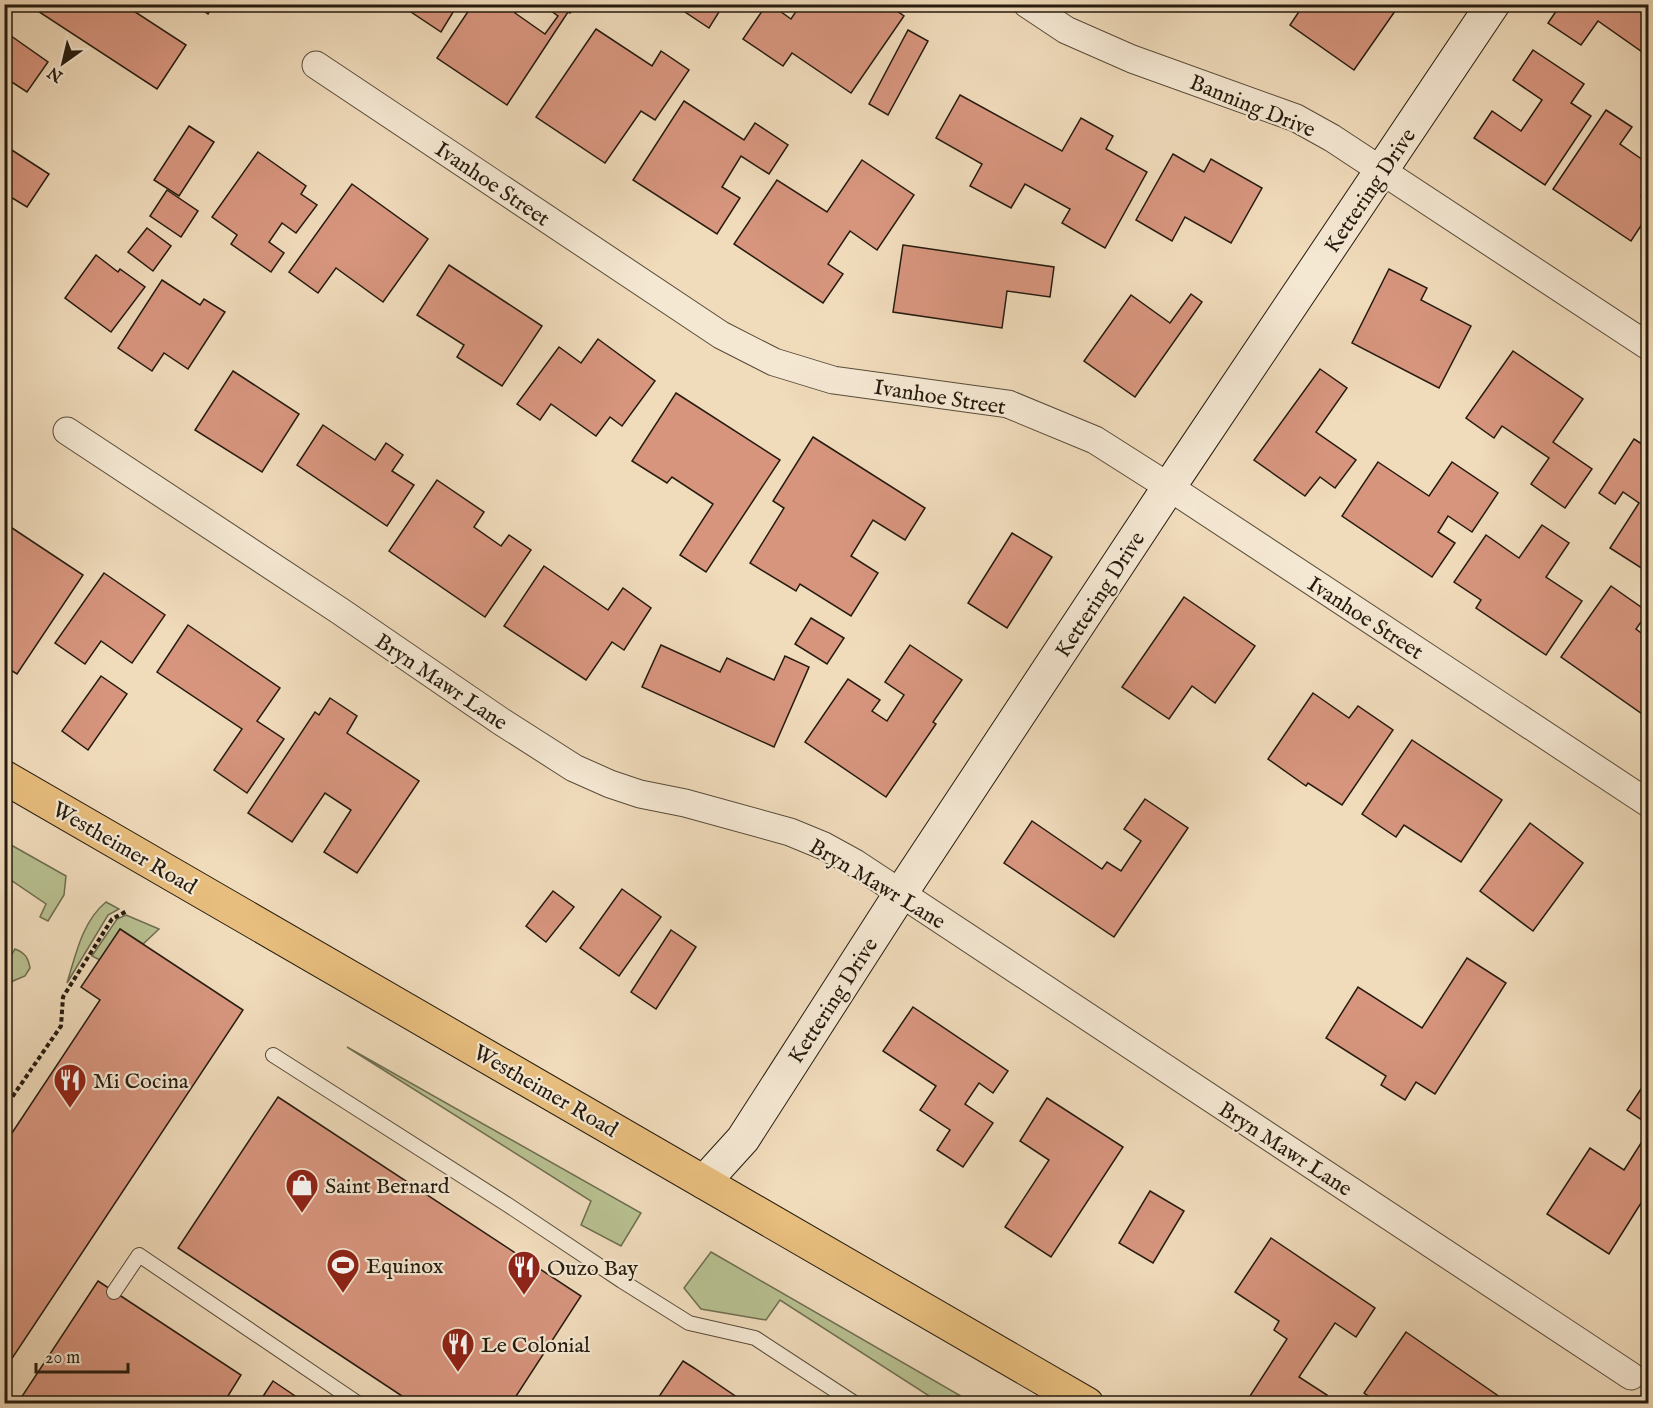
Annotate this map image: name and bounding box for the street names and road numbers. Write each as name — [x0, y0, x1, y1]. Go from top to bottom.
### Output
street label: Banning Drive — [1185, 69, 1319, 145]
street label: Kettering Drive — [1319, 123, 1423, 259]
street label: Ivanhoe Street — [429, 136, 555, 234]
street label: Ivanhoe Street — [872, 374, 1008, 422]
street label: Kettering Drive — [1049, 527, 1152, 663]
street label: Ivanhoe Street — [1302, 571, 1429, 667]
street label: Bryn Mawr Lane — [369, 628, 513, 737]
street label: Westheimer Road — [47, 796, 202, 902]
street label: Bryn Mawr Lane — [804, 833, 950, 936]
street label: Kettering Drive — [782, 933, 885, 1069]
street label: Westheimer Road — [468, 1039, 623, 1145]
street label: Bryn Mawr Lane — [1213, 1096, 1357, 1203]

